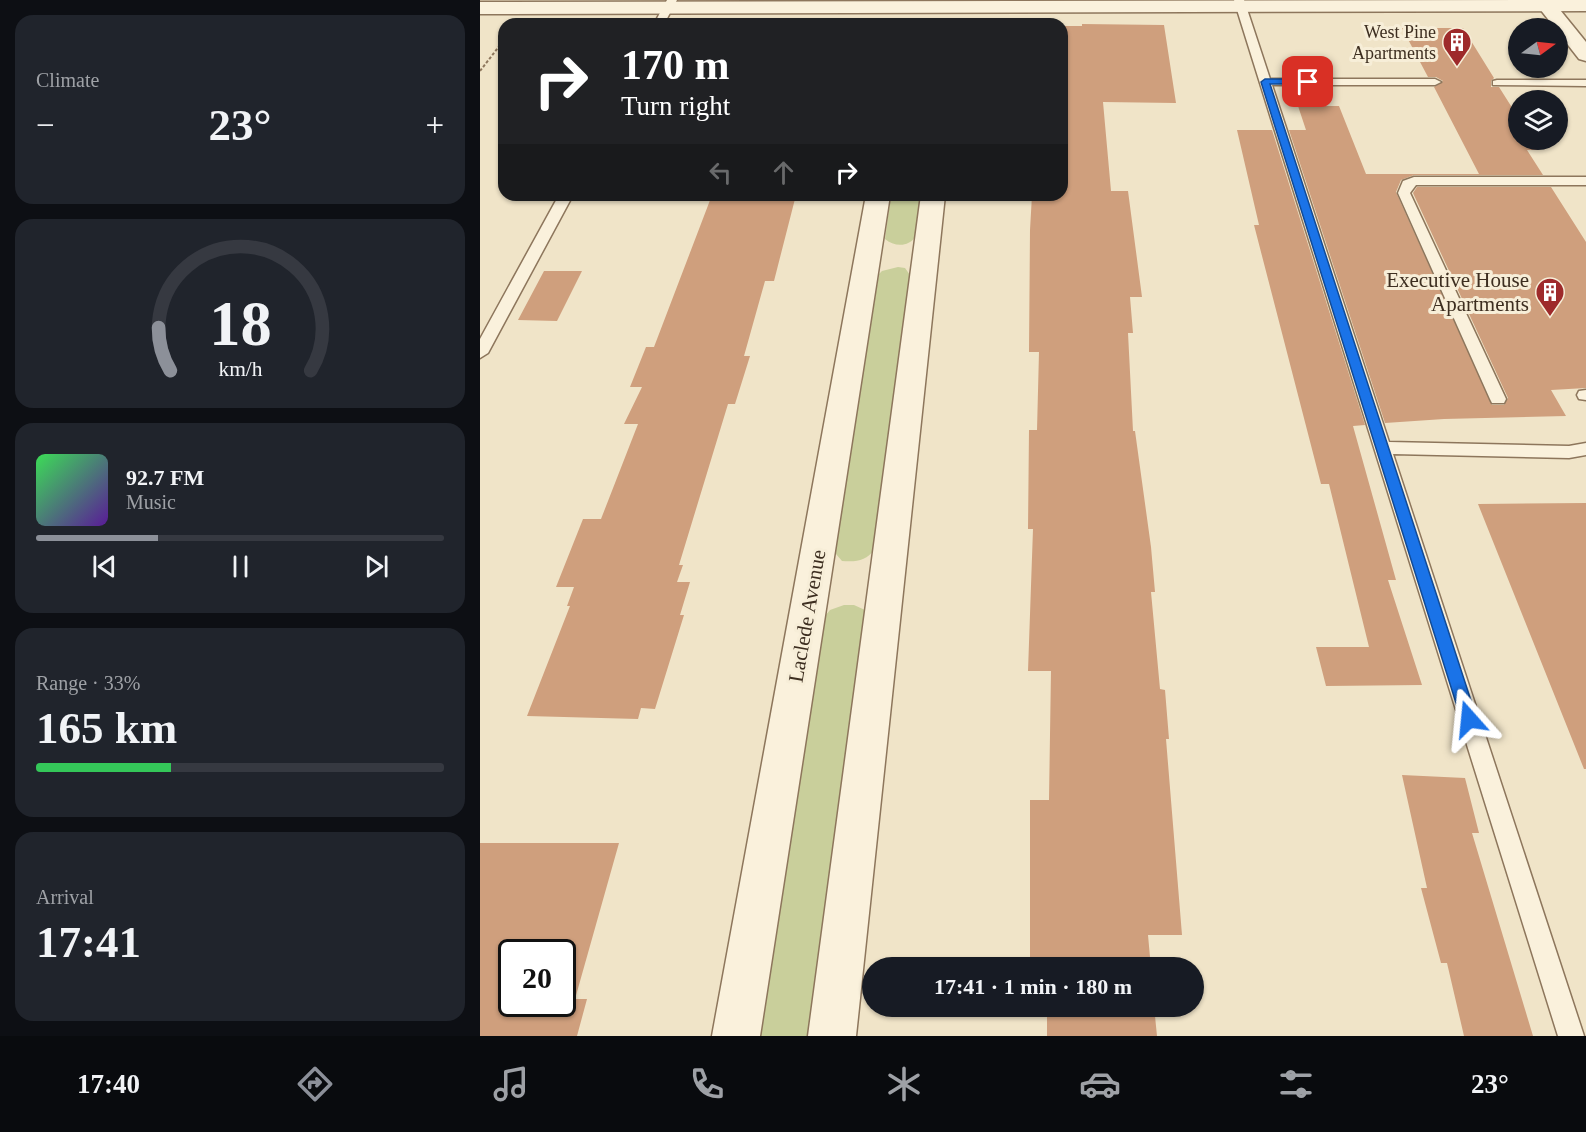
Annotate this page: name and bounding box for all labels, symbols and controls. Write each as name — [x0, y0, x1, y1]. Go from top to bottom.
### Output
north arrow — [1508, 18, 1568, 78]
map controls — [1508, 18, 1568, 150]
place label: West Pine Apartments — [1352, 22, 1436, 63]
building icon: West Pine Apartments — [1441, 26, 1473, 68]
icon: right — [522, 42, 600, 120]
text: 170 m — [621, 42, 730, 88]
pin — [1282, 56, 1333, 107]
icon: arrive — [1291, 65, 1324, 98]
text: Climate — [36, 69, 99, 91]
button: layers — [1508, 90, 1568, 150]
text: Turn right — [621, 91, 730, 121]
text: 23° — [209, 100, 272, 150]
text: − — [36, 107, 55, 143]
text: + — [425, 107, 444, 143]
icon: left — [704, 156, 737, 189]
icon: ahead — [767, 156, 800, 189]
icon: right — [830, 156, 863, 189]
place label: Executive House Apartments — [1386, 268, 1529, 316]
building icon: Executive House Apartments — [1534, 276, 1566, 318]
text: 18 — [209, 289, 271, 358]
text: km/h — [218, 357, 262, 381]
text: 92.7 FM — [126, 465, 204, 490]
text: Music — [126, 491, 176, 513]
street label: Laclede Avenue — [784, 548, 830, 684]
icon: previous — [88, 550, 121, 583]
icon: pause — [224, 550, 257, 583]
icon: next — [360, 550, 393, 583]
text: Range · 33% — [36, 672, 140, 694]
position arrow — [1437, 687, 1501, 751]
text: 165 km — [36, 703, 177, 753]
text: Arrival — [36, 886, 94, 908]
text: 17:41 — [36, 917, 141, 967]
speed limit sign: 20 — [498, 939, 576, 1017]
text: 17:41 · 1 min · 180 m — [934, 974, 1132, 999]
icon: directions — [294, 1063, 336, 1105]
icon: music — [490, 1063, 532, 1105]
icon: phone — [686, 1063, 728, 1105]
icon: climate — [883, 1063, 925, 1105]
icon: car — [1079, 1063, 1121, 1105]
icon: filters — [1275, 1063, 1317, 1105]
text: 17:40 — [77, 1069, 140, 1099]
text: 23° — [1471, 1069, 1509, 1099]

